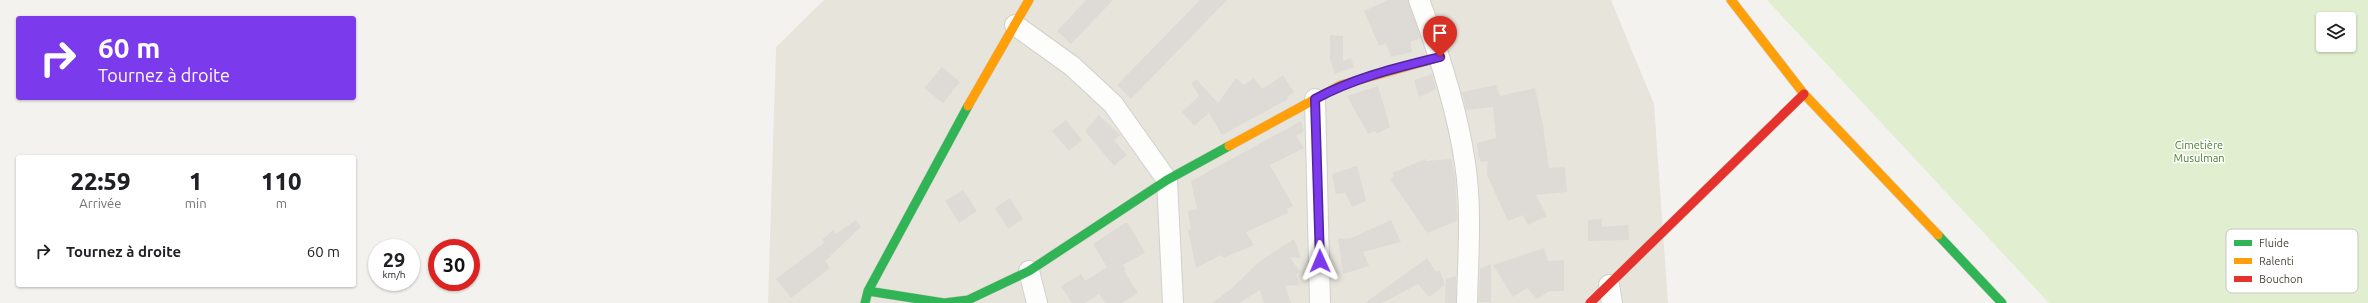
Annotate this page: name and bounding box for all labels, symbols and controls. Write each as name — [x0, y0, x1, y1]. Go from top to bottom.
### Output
map controls — [2316, 12, 2356, 52]
button: layers — [2316, 12, 2356, 52]
pin — [1423, 16, 1457, 57]
icon: arrive — [1429, 22, 1451, 44]
icon: right — [32, 32, 84, 84]
text: 60 m — [98, 32, 160, 63]
text: Tournez à droite — [98, 65, 230, 85]
park label: Cimetière Musulman — [2173, 139, 2225, 164]
text: 22:59 — [70, 168, 130, 195]
text: 1 — [189, 168, 202, 195]
text: 110 — [261, 168, 302, 195]
text: Arrivée — [79, 196, 121, 210]
text: min — [185, 196, 207, 210]
text: m — [276, 196, 287, 210]
legend — [2226, 229, 2358, 293]
text: Fluide — [2259, 237, 2289, 249]
speed limit sign: 30 — [428, 239, 480, 291]
icon: right — [32, 240, 54, 262]
position arrow — [1299, 240, 1341, 282]
text: Tournez à droite — [66, 243, 181, 260]
text: 60 m — [307, 243, 340, 260]
text: 29 — [383, 248, 405, 271]
text: Ralenti — [2259, 255, 2294, 267]
text: km/h — [382, 269, 406, 280]
text: Bouchon — [2259, 273, 2303, 285]

